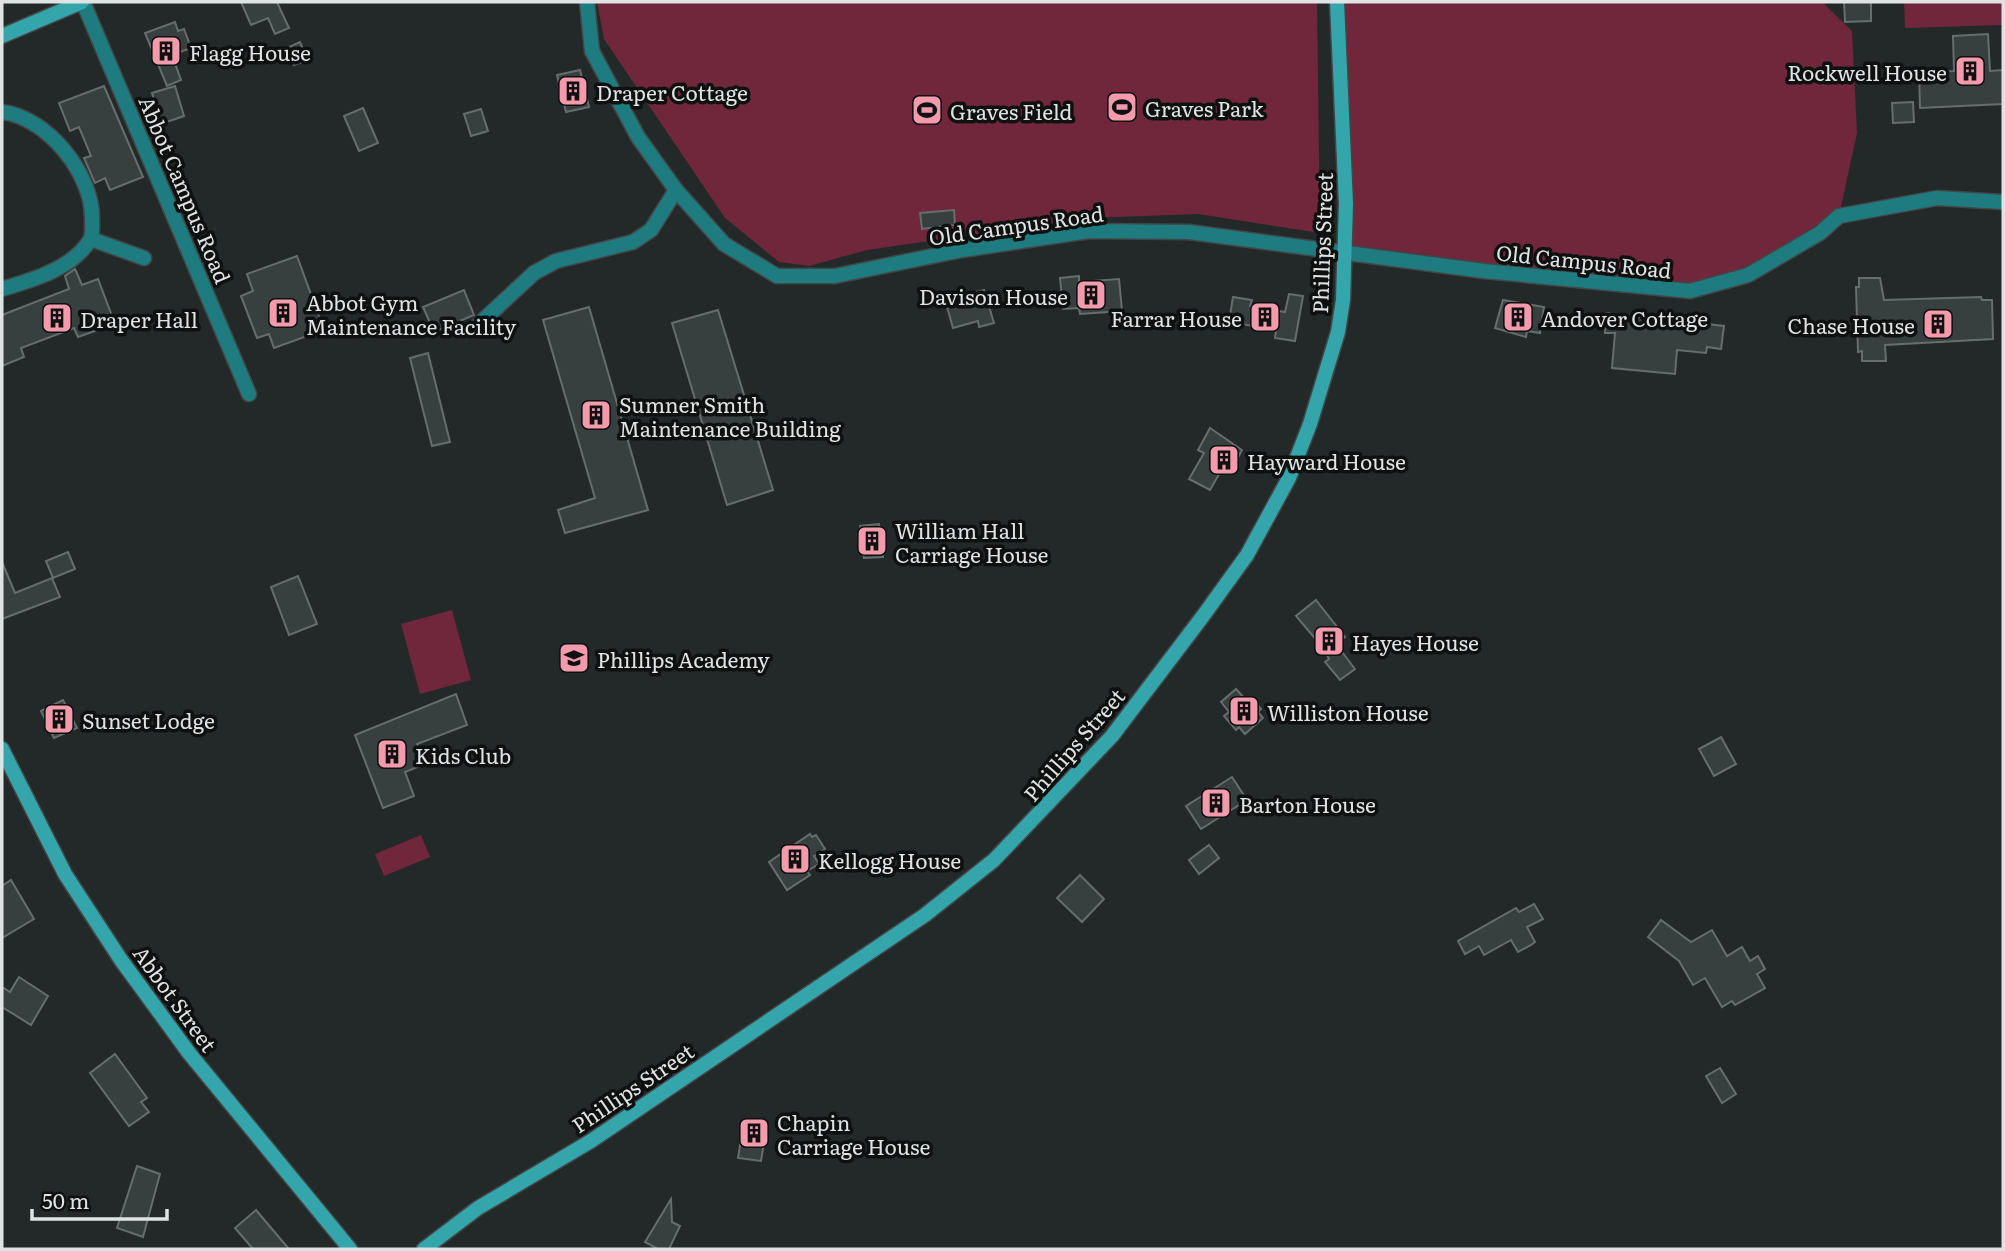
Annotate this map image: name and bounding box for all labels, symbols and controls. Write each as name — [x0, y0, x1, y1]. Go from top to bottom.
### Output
building icon: Flagg House — [149, 34, 183, 68]
place label: Flagg House — [189, 36, 311, 67]
building icon: Rockwell House — [1953, 54, 1987, 88]
place label: Rockwell House — [1787, 56, 1947, 87]
building icon: Draper Cottage — [556, 74, 590, 108]
place label: Draper Cottage — [596, 76, 748, 107]
street label: Abbot Campus Road — [132, 90, 240, 288]
sports icon: Graves Park — [1105, 90, 1139, 124]
place label: Graves Park — [1145, 92, 1264, 123]
sports icon: Graves Field — [910, 93, 944, 127]
place label: Graves Field — [950, 95, 1073, 126]
street label: Phillips Street — [1303, 171, 1339, 314]
street label: Old Campus Road — [927, 196, 1106, 252]
street label: Old Campus Road — [1495, 235, 1673, 285]
building icon: Davison House — [1074, 278, 1108, 312]
place label: Davison House — [919, 280, 1068, 311]
place label: Abbot Gym Maintenance Facility — [306, 286, 517, 341]
building icon: Abbot Gym Maintenance Facility — [266, 296, 300, 330]
building icon: Farrar House — [1248, 300, 1282, 334]
building icon: Andover Cottage — [1501, 300, 1535, 334]
building icon: Draper Hall — [40, 301, 74, 335]
place label: Farrar House — [1110, 302, 1242, 333]
place label: Andover Cottage — [1541, 302, 1708, 333]
place label: Draper Hall — [80, 303, 198, 334]
building icon: Chase House — [1921, 307, 1955, 341]
place label: Chase House — [1788, 309, 1915, 340]
place label: Sumner Smith Maintenance Building — [619, 388, 841, 443]
building icon: Sumner Smith Maintenance Building — [579, 398, 613, 432]
building icon: Hayward House — [1207, 443, 1241, 477]
place label: Hayward House — [1247, 445, 1406, 476]
place label: William Hall Carriage House — [895, 514, 1049, 569]
building icon: William Hall Carriage House — [855, 524, 889, 558]
building icon: Hayes House — [1312, 624, 1346, 658]
place label: Hayes House — [1352, 626, 1479, 657]
school or university icon: Phillips Academy — [557, 641, 591, 675]
place label: Phillips Academy — [597, 643, 770, 674]
street label: Phillips Street — [1015, 680, 1131, 807]
building icon: Williston House — [1227, 694, 1261, 728]
place label: Williston House — [1267, 696, 1429, 727]
building icon: Sunset Lodge — [42, 702, 76, 736]
place label: Sunset Lodge — [82, 704, 215, 735]
building icon: Kids Club — [375, 737, 409, 771]
place label: Kids Club — [415, 739, 511, 770]
building icon: Barton House — [1199, 786, 1233, 820]
place label: Barton House — [1239, 788, 1376, 819]
building icon: Kellogg House — [778, 842, 812, 876]
place label: Kellogg House — [818, 844, 961, 875]
street label: Abbot Street — [127, 938, 225, 1058]
street label: Phillips Street — [565, 1034, 700, 1139]
place label: Chapin Carriage House — [777, 1106, 931, 1161]
building icon: Chapin Carriage House — [737, 1116, 771, 1150]
scale bar — [32, 1178, 166, 1222]
text: 50 m — [42, 1184, 89, 1215]

